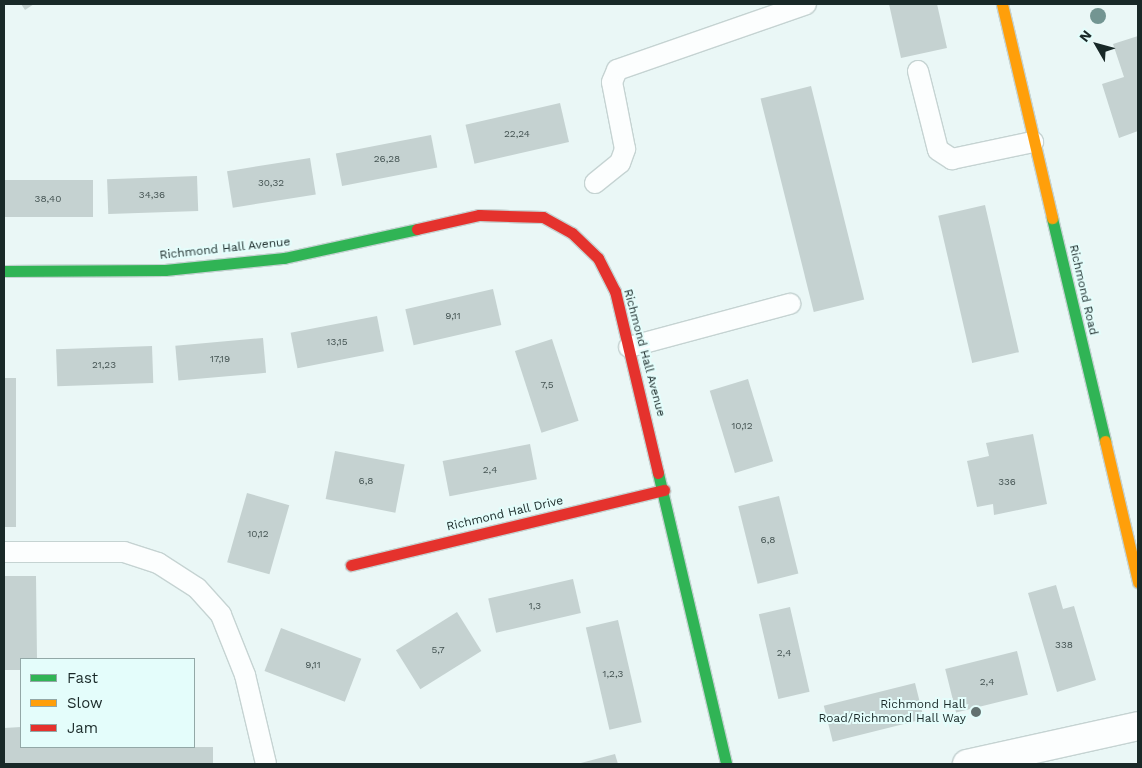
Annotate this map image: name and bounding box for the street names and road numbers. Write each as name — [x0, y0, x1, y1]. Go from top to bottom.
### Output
street label: Richmond Hall Avenue — [158, 235, 292, 263]
street label: Richmond Road — [1066, 243, 1100, 337]
street label: Richmond Hall Avenue — [620, 287, 668, 419]
street label: Richmond Hall Drive — [445, 494, 565, 534]

